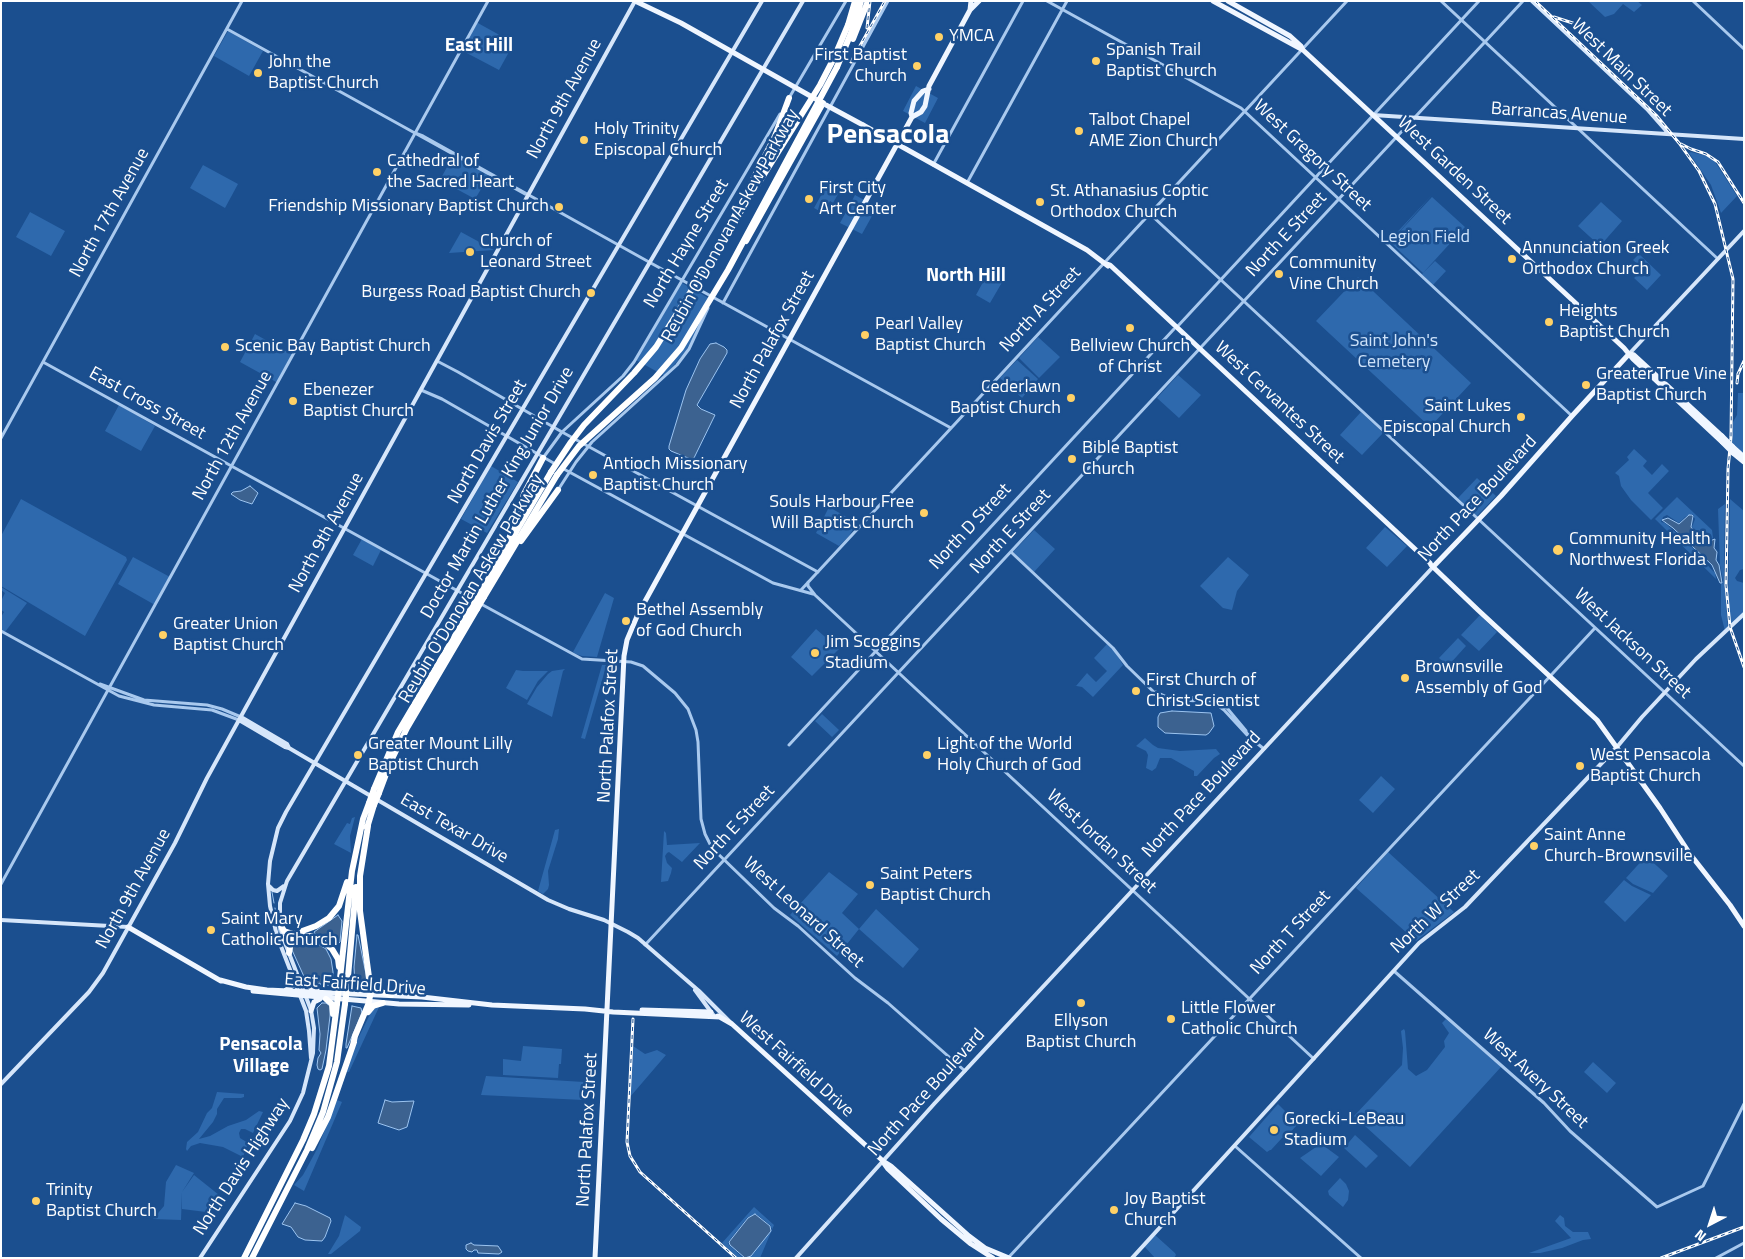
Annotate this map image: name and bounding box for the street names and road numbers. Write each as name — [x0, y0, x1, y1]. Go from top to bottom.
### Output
street label: West Main Street — [1566, 15, 1676, 121]
street label: North 9th Avenue — [523, 35, 607, 163]
street label: West Gregory Street — [1248, 96, 1376, 216]
street label: Barrancas Avenue — [1490, 98, 1628, 130]
street label: Reubin O'Donovan Askew Parkway — [658, 106, 804, 346]
street label: West Garden Street — [1392, 113, 1516, 229]
street label: North 17th Avenue — [66, 145, 154, 281]
street label: North Hayne Street — [640, 176, 734, 312]
street label: North E Street — [1242, 188, 1332, 282]
street label: North A Street — [996, 263, 1086, 357]
street label: North Palafox Street — [726, 267, 820, 413]
street label: West Cervantes Street — [1210, 337, 1348, 469]
street label: East Cross Street — [85, 363, 209, 445]
street label: Doctor Martin Luther King Junior Drive — [417, 363, 579, 623]
street label: North 12th Avenue — [189, 368, 277, 504]
street label: North Davis Street — [444, 376, 532, 508]
street label: North Pace Boulevard — [1414, 431, 1542, 567]
street label: North 9th Avenue — [285, 469, 369, 597]
street label: Reubin O'Donovan Askew Parkway — [395, 471, 549, 707]
street label: North D Street — [926, 480, 1016, 574]
street label: North E Street — [966, 485, 1056, 579]
street label: West Jackson Street — [1569, 584, 1695, 704]
street label: North Palafox Street — [594, 648, 624, 804]
street label: North Pace Boulevard — [1138, 727, 1266, 863]
street label: North E Street — [690, 781, 780, 875]
street label: West Jordan Street — [1042, 786, 1160, 898]
street label: East Texar Drive — [396, 789, 512, 869]
street label: North 9th Avenue — [92, 825, 176, 953]
street label: West Leonard Street — [738, 853, 868, 973]
street label: North W Street — [1387, 865, 1485, 959]
street label: North T Street — [1246, 886, 1336, 980]
street label: East Fairfield Drive — [284, 969, 426, 1001]
street label: West Fairfield Drive — [734, 1008, 858, 1122]
street label: North Pace Boulevard — [864, 1025, 990, 1161]
street label: West Avery Street — [1478, 1025, 1592, 1133]
street label: North Palafox Street — [573, 1052, 603, 1208]
street label: North Davis Highway — [190, 1094, 294, 1240]

